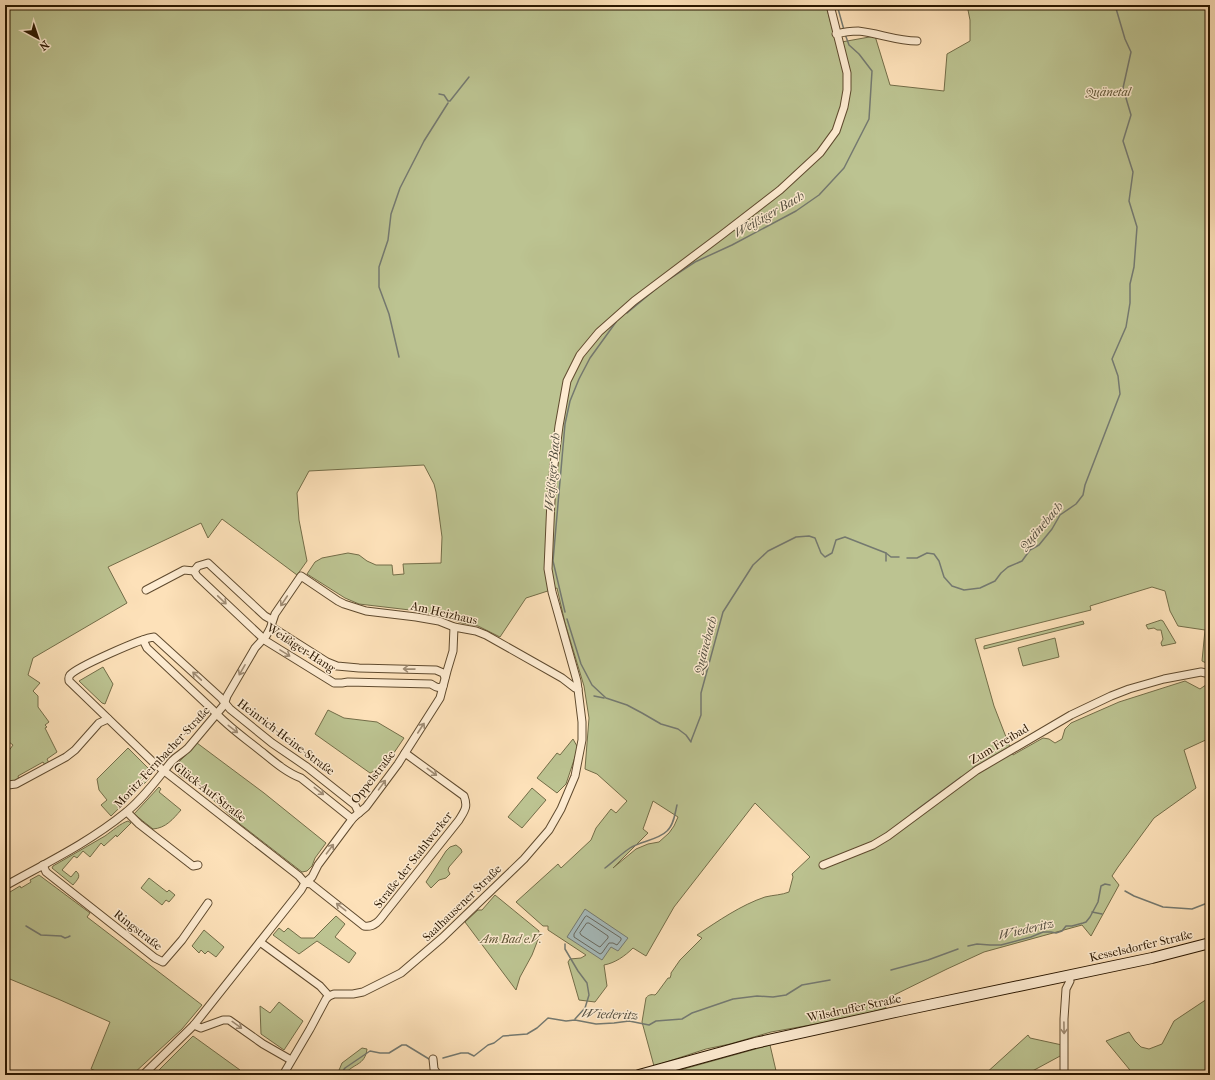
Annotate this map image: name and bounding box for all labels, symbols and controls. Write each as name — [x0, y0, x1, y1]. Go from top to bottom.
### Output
north arrow — [18, 18, 58, 58]
text: N — [36, 38, 51, 53]
park label: Quänetal — [1084, 85, 1133, 100]
water label: Weißiger Bach — [731, 188, 807, 240]
water label: Weißiger Bach — [541, 432, 563, 512]
water label: Quänebach — [1015, 498, 1067, 555]
one-way arrow — [217, 595, 227, 604]
one-way arrow — [280, 595, 288, 606]
street label: Am Heizhaus — [408, 598, 479, 628]
water label: Quänebach — [690, 614, 721, 677]
street label: Weißiger Hang — [263, 620, 338, 676]
one-way arrow — [279, 648, 290, 657]
one-way arrow — [238, 664, 246, 676]
one-way arrow — [403, 665, 416, 673]
one-way arrow — [192, 672, 202, 681]
street label: Heinrich-Heine-Straße — [235, 696, 337, 778]
street label: Moritz-Fernbacher-Straße — [111, 703, 213, 811]
street label: Zum Freibad — [967, 721, 1032, 767]
one-way arrow — [417, 723, 425, 734]
one-way arrow — [228, 725, 239, 734]
street label: Oppelstraße — [348, 748, 398, 806]
street label: Glück-Auf-Straße — [171, 759, 249, 825]
one-way arrow — [427, 768, 438, 776]
one-way arrow — [378, 780, 386, 791]
one-way arrow — [313, 787, 324, 796]
street label: Straße der Stahlwerker — [371, 808, 456, 911]
one-way arrow — [325, 844, 334, 855]
street label: Saalhausener Straße — [420, 862, 504, 944]
one-way arrow — [336, 903, 347, 912]
street label: Ringstraße — [111, 907, 165, 953]
water label: Wiederitz — [997, 915, 1055, 943]
street label: Kesselsdorfer Straße — [1088, 927, 1194, 965]
park label: Am Bad e.V. — [479, 932, 543, 946]
street label: Wilsdruffer Straße — [805, 991, 902, 1025]
water label: Wiederitz — [581, 1006, 639, 1022]
one-way arrow — [231, 1021, 242, 1030]
one-way arrow — [1060, 1021, 1068, 1034]

